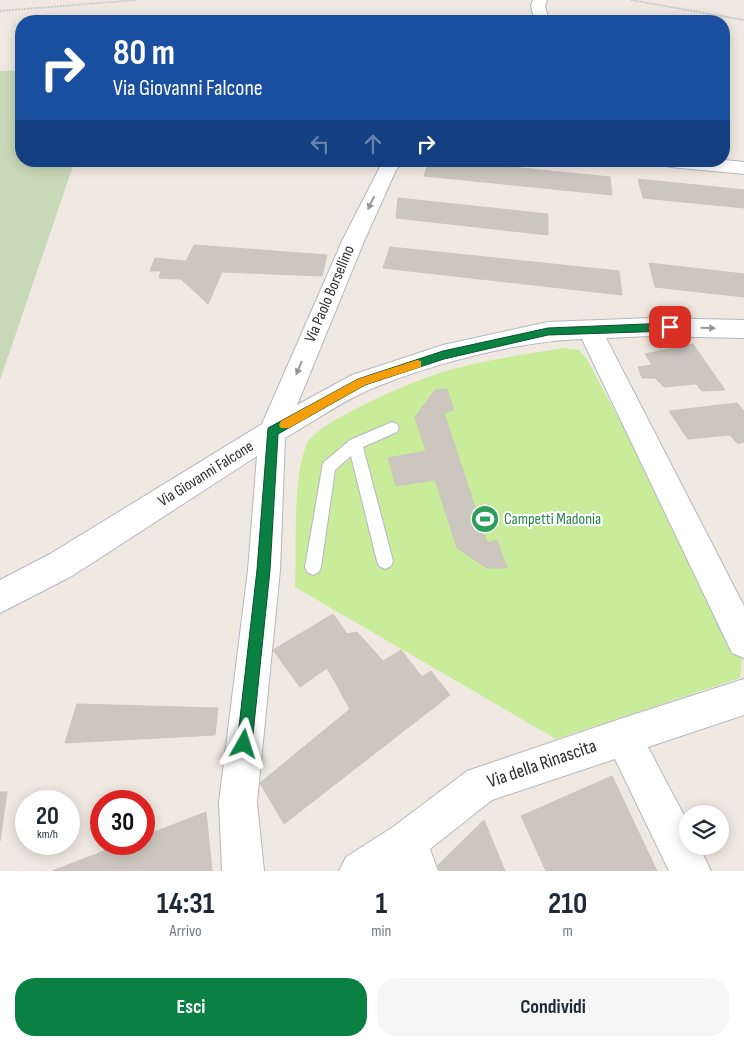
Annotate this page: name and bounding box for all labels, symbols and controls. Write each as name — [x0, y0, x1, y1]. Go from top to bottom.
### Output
text: 80 m — [113, 32, 175, 75]
icon: right — [30, 35, 95, 100]
text: Via Giovanni Falcone — [113, 75, 263, 102]
icon: left — [306, 130, 334, 158]
icon: ahead — [359, 130, 387, 158]
icon: right — [412, 130, 440, 158]
one-way arrow — [367, 196, 375, 210]
street label: Via Paolo Borsellino — [301, 243, 359, 345]
pin — [649, 306, 691, 348]
icon: arrive — [656, 313, 684, 341]
one-way arrow — [700, 324, 716, 332]
one-way arrow — [295, 361, 303, 376]
street label: Via Giovanni Falcone — [155, 437, 257, 511]
sports icon: Campetti Madonia — [470, 504, 500, 534]
place label: Campetti Madonia — [504, 510, 601, 529]
position arrow — [217, 717, 269, 769]
street label: Via della Rinascita — [484, 735, 600, 793]
speed limit sign: 30 — [90, 790, 155, 855]
text: 20 — [36, 801, 59, 832]
map controls — [679, 805, 729, 855]
button: layers — [679, 805, 729, 855]
text: km/h — [37, 827, 58, 842]
text: 14:31 — [157, 886, 215, 922]
text: 1 — [375, 886, 387, 922]
text: 210 — [548, 886, 587, 922]
text: Arrivo — [170, 922, 202, 941]
text: min — [371, 922, 391, 941]
text: m — [563, 922, 573, 941]
button: Esci — [15, 978, 367, 1036]
button: Condividi — [377, 978, 729, 1036]

